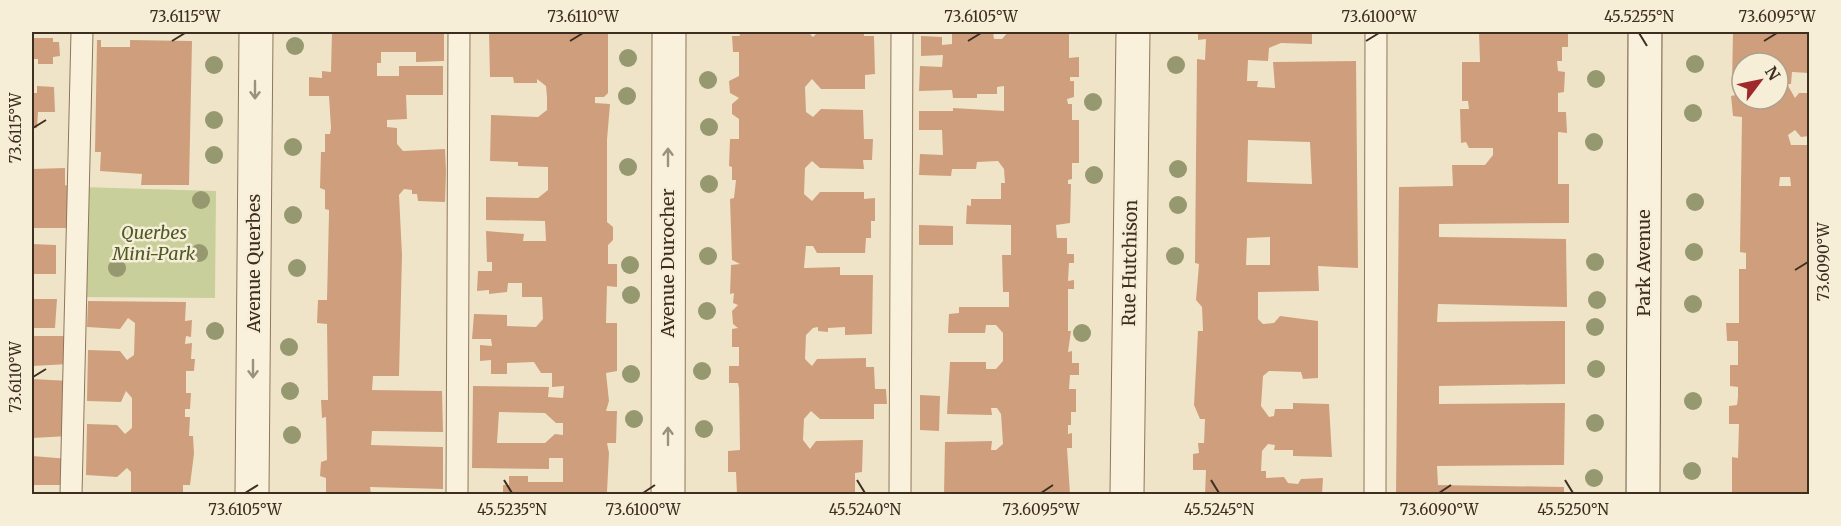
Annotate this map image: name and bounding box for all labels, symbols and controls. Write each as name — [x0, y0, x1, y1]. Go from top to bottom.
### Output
text: 73.6115°W — [150, 7, 221, 26]
text: 73.6110°W — [547, 7, 620, 26]
text: 73.6105°W — [944, 7, 1019, 26]
text: 73.6100°W — [1342, 7, 1418, 26]
text: 45.5255°N — [1604, 7, 1674, 26]
text: 73.6095°W — [1738, 7, 1817, 26]
north arrow — [1730, 51, 1790, 111]
text: N — [1761, 62, 1785, 84]
one-way arrow — [249, 79, 261, 99]
text: 73.6115°W — [6, 92, 25, 163]
one-way arrow — [662, 148, 674, 168]
street label: Avenue Durocher — [656, 188, 679, 339]
street label: Avenue Querbes — [242, 193, 265, 333]
street label: Rue Hutchison — [1117, 199, 1142, 327]
street label: Park Avenue — [1632, 209, 1655, 317]
park label: Querbes Mini-Park — [112, 221, 196, 265]
text: 73.6090°W — [1814, 222, 1833, 301]
text: 73.6110°W — [6, 340, 25, 413]
one-way arrow — [247, 358, 259, 378]
one-way arrow — [662, 427, 674, 447]
text: 73.6105°W — [208, 500, 283, 519]
text: 45.5235°N — [477, 500, 547, 519]
text: 73.6100°W — [606, 500, 682, 519]
text: 45.5240°N — [829, 500, 902, 519]
text: 73.6095°W — [1002, 500, 1081, 519]
text: 45.5245°N — [1184, 500, 1254, 519]
text: 73.6090°W — [1400, 500, 1479, 519]
text: 45.5250°N — [1537, 500, 1609, 519]

